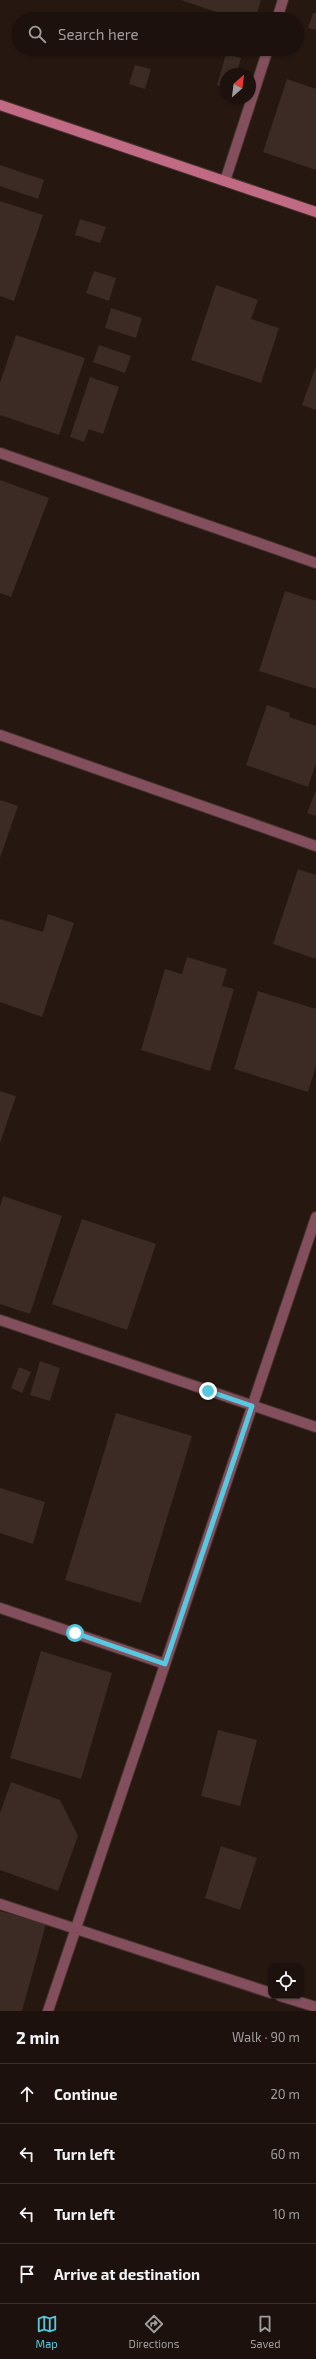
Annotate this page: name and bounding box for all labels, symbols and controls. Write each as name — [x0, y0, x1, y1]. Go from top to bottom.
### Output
search box — [12, 12, 304, 56]
icon: search — [26, 23, 48, 45]
text: Search here — [58, 25, 139, 43]
north arrow — [220, 68, 256, 104]
route end — [199, 1382, 217, 1400]
route start — [66, 1624, 84, 1642]
map controls — [268, 1963, 304, 1999]
button: locate — [268, 1963, 304, 1999]
text: 2 min — [16, 2027, 59, 2047]
text: Walk · 90 m — [232, 2029, 300, 2045]
icon: ahead — [16, 2083, 38, 2105]
text: Continue — [54, 2085, 117, 2103]
text: 20 m — [271, 2086, 300, 2102]
icon: left — [16, 2143, 38, 2165]
text: Turn left — [54, 2145, 115, 2163]
text: 60 m — [270, 2146, 300, 2162]
icon: left — [16, 2203, 38, 2225]
text: Turn left — [54, 2205, 115, 2223]
text: 10 m — [273, 2206, 300, 2222]
icon: arrive — [16, 2263, 38, 2285]
text: Arrive at destination — [54, 2265, 200, 2283]
tab: Map — [36, 2313, 58, 2350]
tab: Directions — [129, 2313, 179, 2350]
tab: Saved — [250, 2313, 281, 2350]

